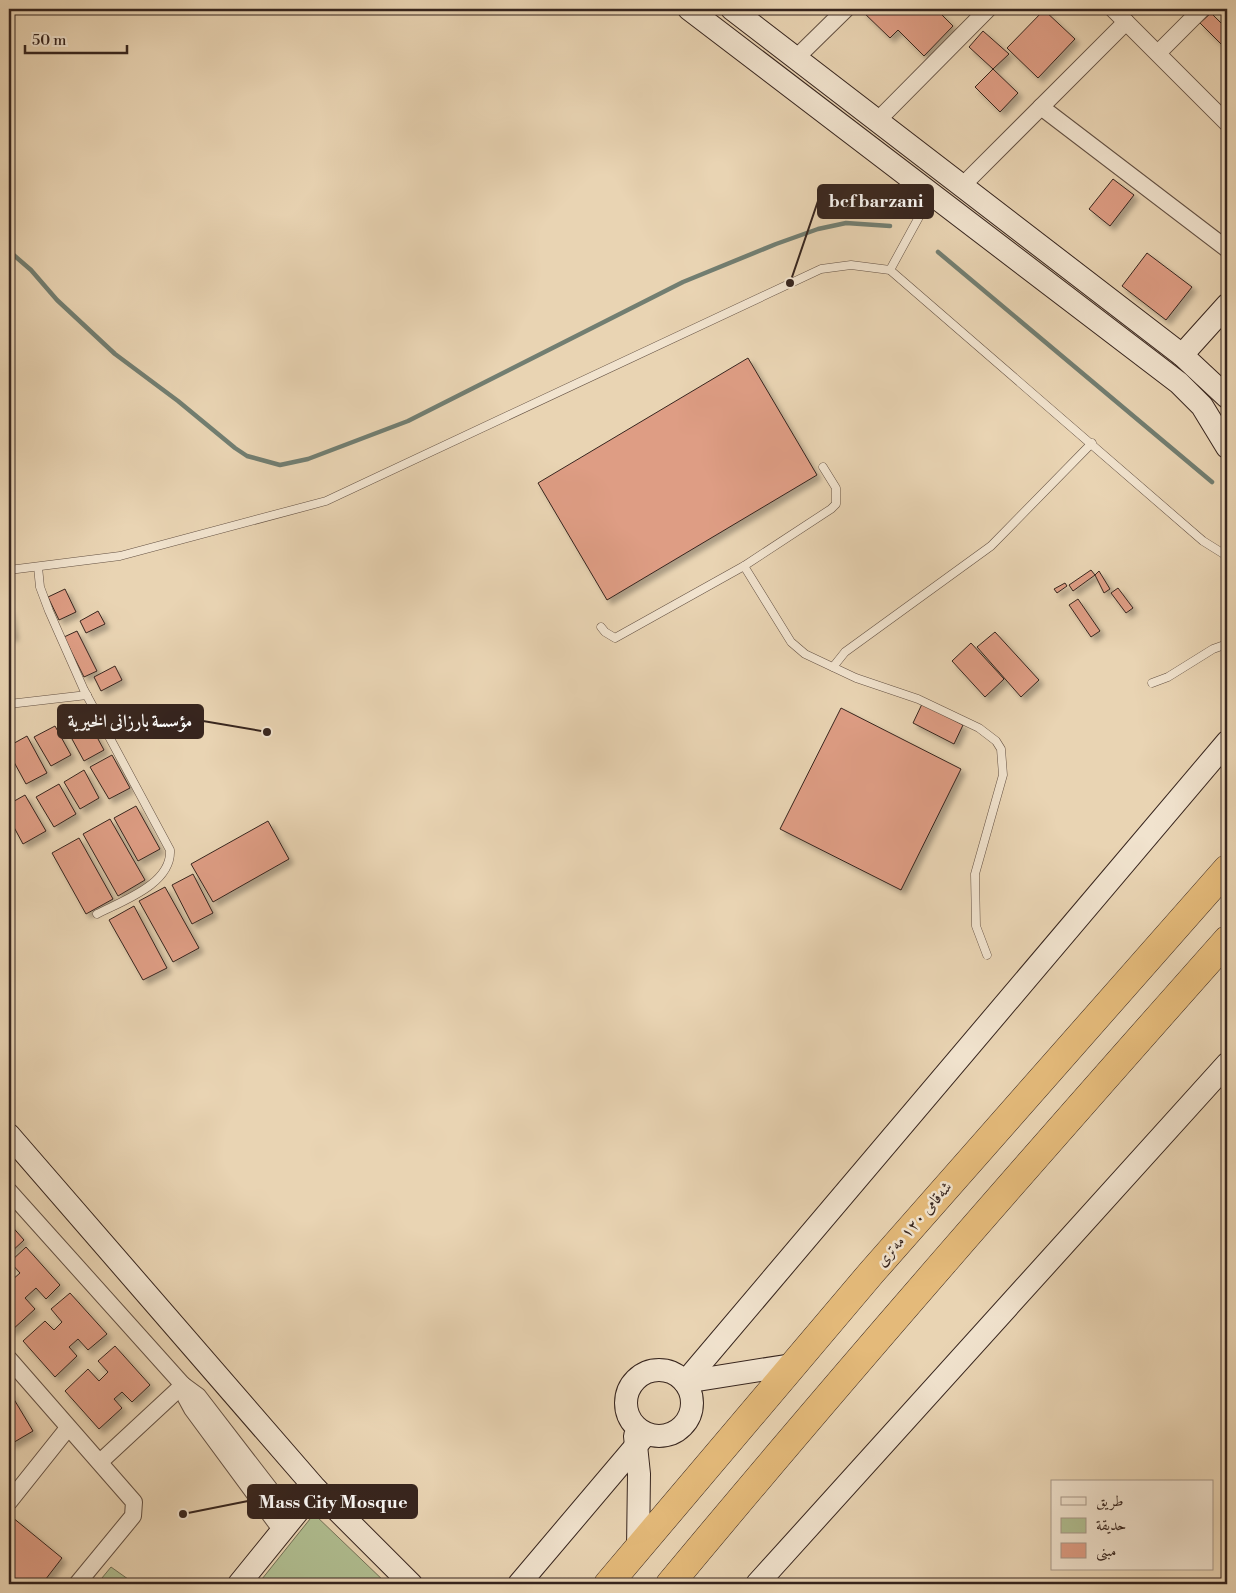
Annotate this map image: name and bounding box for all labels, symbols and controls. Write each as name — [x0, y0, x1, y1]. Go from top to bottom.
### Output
scale bar — [25, 22, 128, 54]
text: 50 m — [32, 31, 66, 50]
callout: bcf barzani — [818, 185, 933, 218]
text: bcf barzani — [828, 190, 924, 213]
callout: مؤسسة بارزانی الخیریة — [58, 705, 203, 738]
text: مؤسسة بارزانی الخیریة — [68, 710, 192, 733]
street label: شەقامی ١٢٠ مەتری — [872, 1177, 956, 1271]
legend — [1051, 1480, 1214, 1570]
callout: Mass City Mosque — [248, 1485, 417, 1518]
text: Mass City Mosque — [258, 1491, 408, 1514]
text: طريق — [1096, 1492, 1123, 1511]
text: حديقة — [1096, 1516, 1126, 1535]
text: مبنى — [1096, 1542, 1116, 1562]

